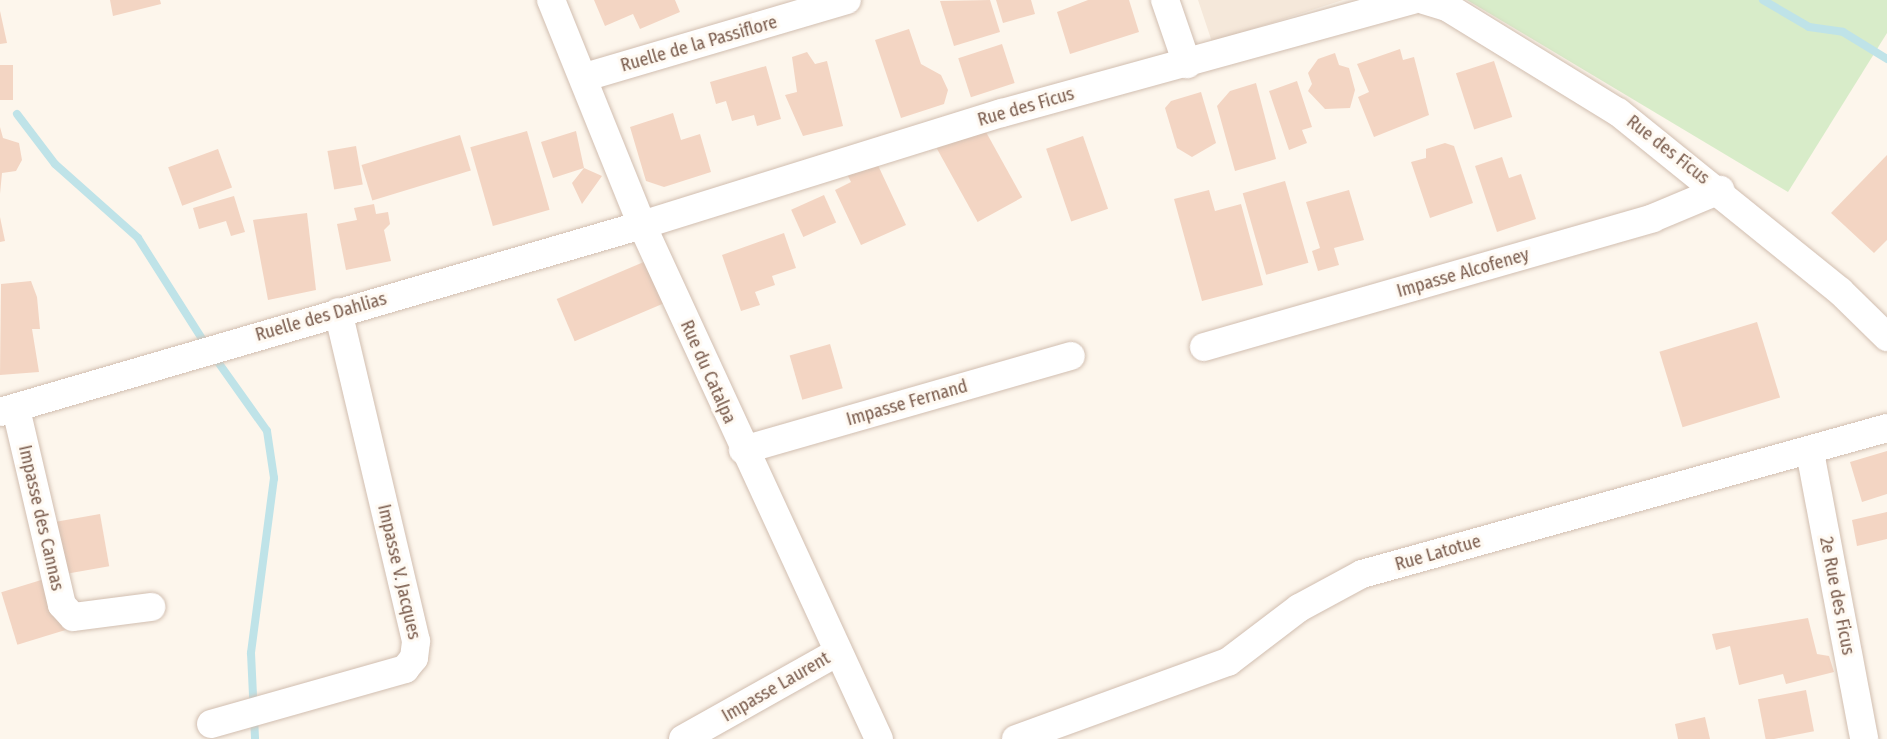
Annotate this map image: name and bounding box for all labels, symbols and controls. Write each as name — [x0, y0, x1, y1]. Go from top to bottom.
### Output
street label: Ruelle de la Passiflore — [618, 11, 780, 77]
street label: Rue des Ficus — [975, 83, 1077, 131]
street label: Rue des Ficus — [1622, 111, 1714, 189]
street label: Impasse Alcofeney — [1394, 244, 1532, 302]
street label: Ruelle des Dahlias — [253, 288, 389, 346]
street label: Rue du Catalpa — [676, 317, 740, 427]
street label: Impasse Fernand — [844, 375, 970, 431]
street label: Impasse des Cannas — [14, 443, 68, 593]
street label: Impasse V. Jacques — [373, 502, 425, 642]
street label: Rue Latotue — [1393, 530, 1483, 576]
street label: 2e Rue des Ficus — [1815, 535, 1859, 657]
street label: Impasse Laurent — [718, 647, 834, 727]

